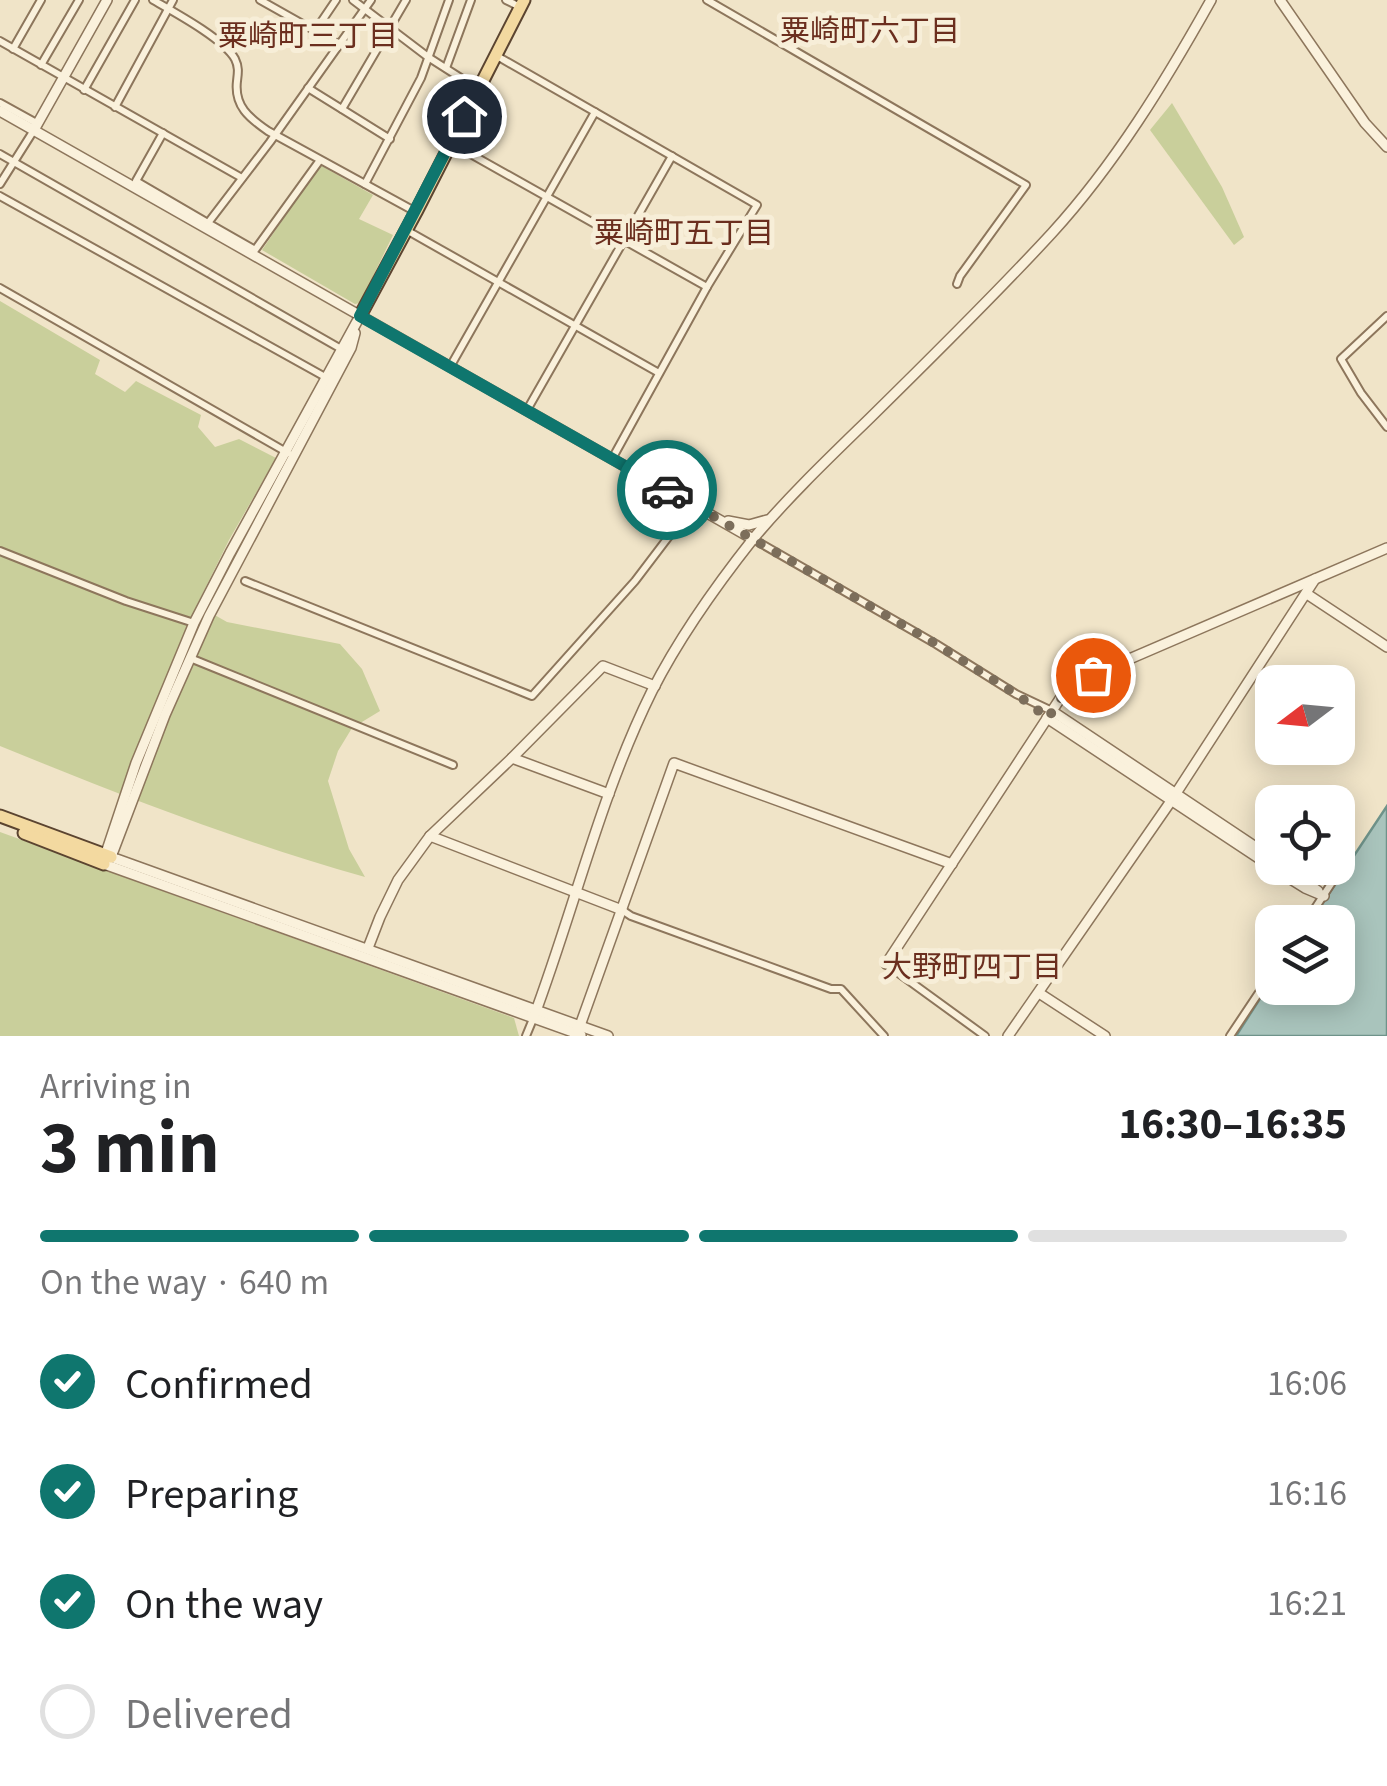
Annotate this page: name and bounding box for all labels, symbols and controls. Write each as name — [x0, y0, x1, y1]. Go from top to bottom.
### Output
district label: 粟崎町六丁目 — [780, 6, 960, 50]
district label: 粟崎町三丁目 — [218, 11, 398, 55]
pin — [422, 74, 507, 159]
icon: home — [437, 89, 492, 144]
district label: 粟崎町五丁目 — [594, 208, 774, 252]
courier — [617, 440, 717, 540]
icon: car — [640, 463, 695, 518]
pin — [1051, 633, 1136, 718]
icon: bag — [1066, 648, 1121, 703]
north arrow — [1255, 665, 1355, 765]
map controls — [1255, 665, 1355, 1005]
button: locate — [1255, 785, 1355, 885]
button: layers — [1255, 905, 1355, 1005]
district label: 大野町四丁目 — [882, 942, 1062, 986]
text: Arriving in — [40, 1061, 192, 1107]
text: 16:30–16:35 — [1118, 1094, 1347, 1149]
text: 3 min — [40, 1097, 220, 1191]
text: On the way · 640 m — [40, 1257, 329, 1303]
icon: check — [40, 1354, 95, 1409]
text: Confirmed — [125, 1354, 313, 1409]
text: 16:06 — [1267, 1358, 1347, 1404]
icon: check — [40, 1464, 95, 1519]
text: Preparing — [125, 1464, 298, 1519]
text: 16:16 — [1267, 1468, 1347, 1514]
icon: check — [40, 1574, 95, 1629]
text: On the way — [125, 1574, 323, 1629]
text: 16:21 — [1267, 1578, 1347, 1624]
text: Delivered — [125, 1684, 293, 1739]

